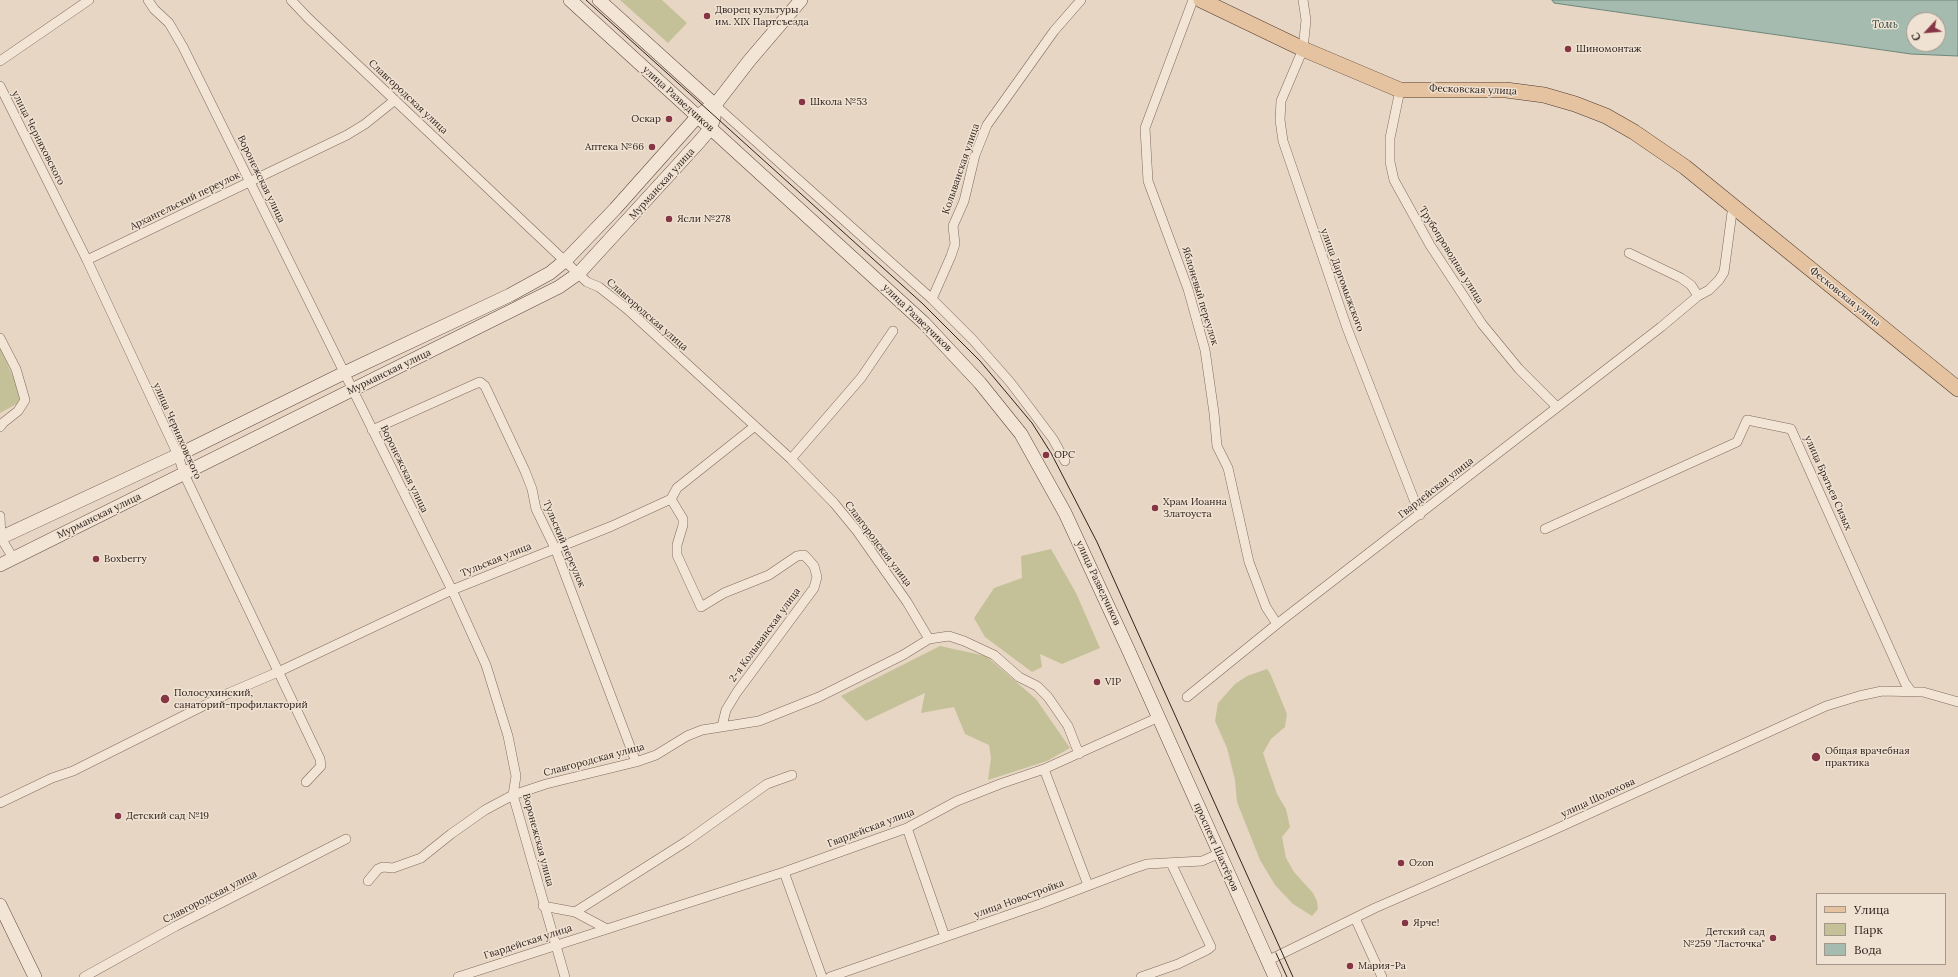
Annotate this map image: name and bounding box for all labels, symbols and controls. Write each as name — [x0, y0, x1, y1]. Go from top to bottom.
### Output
place label: Дворец культуры им. XIX Партсъезда — [715, 4, 809, 28]
marker: Дворец культуры им. XIX Партсъезда — [702, 11, 712, 21]
north arrow — [1906, 12, 1946, 52]
water label: Томь — [1872, 18, 1898, 32]
text: С — [1908, 30, 1924, 43]
place label: Шиномонтаж — [1576, 43, 1642, 55]
marker: Шиномонтаж — [1563, 44, 1573, 54]
street label: Славгородская улица — [366, 57, 450, 137]
street label: улица Разведчиков — [640, 64, 716, 134]
street label: Фесковская улица — [1429, 82, 1517, 98]
street label: улица Черняховского — [9, 89, 67, 187]
place label: Школа №53 — [810, 96, 867, 108]
marker: Школа №53 — [797, 97, 807, 107]
place label: Оскар — [631, 113, 661, 125]
marker: Оскар — [664, 114, 674, 124]
street label: Колыванская улица — [940, 122, 982, 216]
street label: Воронежская улица — [235, 133, 287, 225]
place label: Аптека №66 — [585, 141, 644, 153]
marker: Аптека №66 — [647, 142, 657, 152]
street label: Мурманская улица — [627, 146, 697, 222]
street label: Архангельский переулок — [128, 169, 242, 233]
street label: Трубопроводная улица — [1416, 204, 1486, 306]
place label: Ясли №278 — [677, 213, 731, 225]
marker: Ясли №278 — [664, 214, 674, 224]
street label: улица Даргомыжского — [1318, 227, 1366, 333]
street label: Яблоневый переулок — [1179, 245, 1221, 347]
street label: Фесковская улица — [1807, 265, 1883, 329]
street label: Славгородская улица — [604, 276, 690, 354]
street label: улица Разведчиков — [880, 282, 954, 354]
street label: Мурманская улица — [345, 346, 433, 398]
street label: улица Черняховского — [150, 381, 204, 481]
street label: Воронежская улица — [378, 423, 430, 515]
street label: улица Братьев Сизых — [1802, 434, 1854, 532]
place label: ОРС — [1054, 449, 1075, 461]
marker: ОРС — [1041, 450, 1051, 460]
street label: Гвардейская улица — [1396, 455, 1476, 521]
street label: Мурманская улица — [55, 490, 143, 542]
place label: Храм Иоанна Златоуста — [1163, 496, 1227, 520]
street label: Тульский переулок — [540, 498, 588, 590]
street label: Славгородская улица — [842, 499, 914, 589]
marker: Храм Иоанна Златоуста — [1150, 503, 1160, 513]
street label: улица Разведчиков — [1073, 539, 1123, 627]
street label: Тульская улица — [459, 540, 533, 580]
place label: Boxberry — [104, 553, 147, 565]
marker: Boxberry — [91, 554, 101, 564]
street label: 2-я Колыванская улица — [727, 586, 803, 684]
place label: VIP — [1105, 676, 1121, 688]
marker: VIP — [1092, 677, 1102, 687]
place label: Полосухинский, санаторий-профилакторий — [174, 687, 308, 710]
marker: Полосухинский, санаторий-профилакторий — [159, 693, 171, 705]
street label: Славгородская улица — [542, 741, 646, 779]
place label: Общая врачебная практика — [1825, 745, 1910, 768]
marker: Общая врачебная практика — [1810, 751, 1822, 763]
street label: улица Шолохова — [1559, 776, 1637, 820]
street label: Воронежская улица — [520, 792, 556, 888]
street label: проспект Шахтёров — [1191, 801, 1241, 893]
street label: Гвардейская улица — [826, 806, 916, 850]
place label: Детский сад №19 — [126, 810, 209, 822]
marker: Детский сад №19 — [113, 811, 123, 821]
place label: Ozon — [1409, 857, 1434, 869]
marker: Ozon — [1396, 858, 1406, 868]
street label: Славгородская улица — [161, 868, 259, 926]
street label: улица Новостройка — [972, 877, 1066, 921]
legend — [1816, 893, 1946, 965]
text: Улица — [1854, 902, 1890, 917]
place label: Ярче! — [1413, 917, 1439, 929]
marker: Ярче! — [1400, 918, 1410, 928]
street label: Гвардейская улица — [482, 922, 574, 962]
text: Парк — [1854, 922, 1883, 937]
place label: Детский сад №259 "Ласточка" — [1683, 926, 1765, 950]
marker: Детский сад №259 "Ласточка" — [1768, 933, 1778, 943]
text: Вода — [1854, 942, 1882, 957]
place label: Мария-Ра — [1358, 960, 1406, 972]
marker: Мария-Ра — [1345, 961, 1355, 971]

